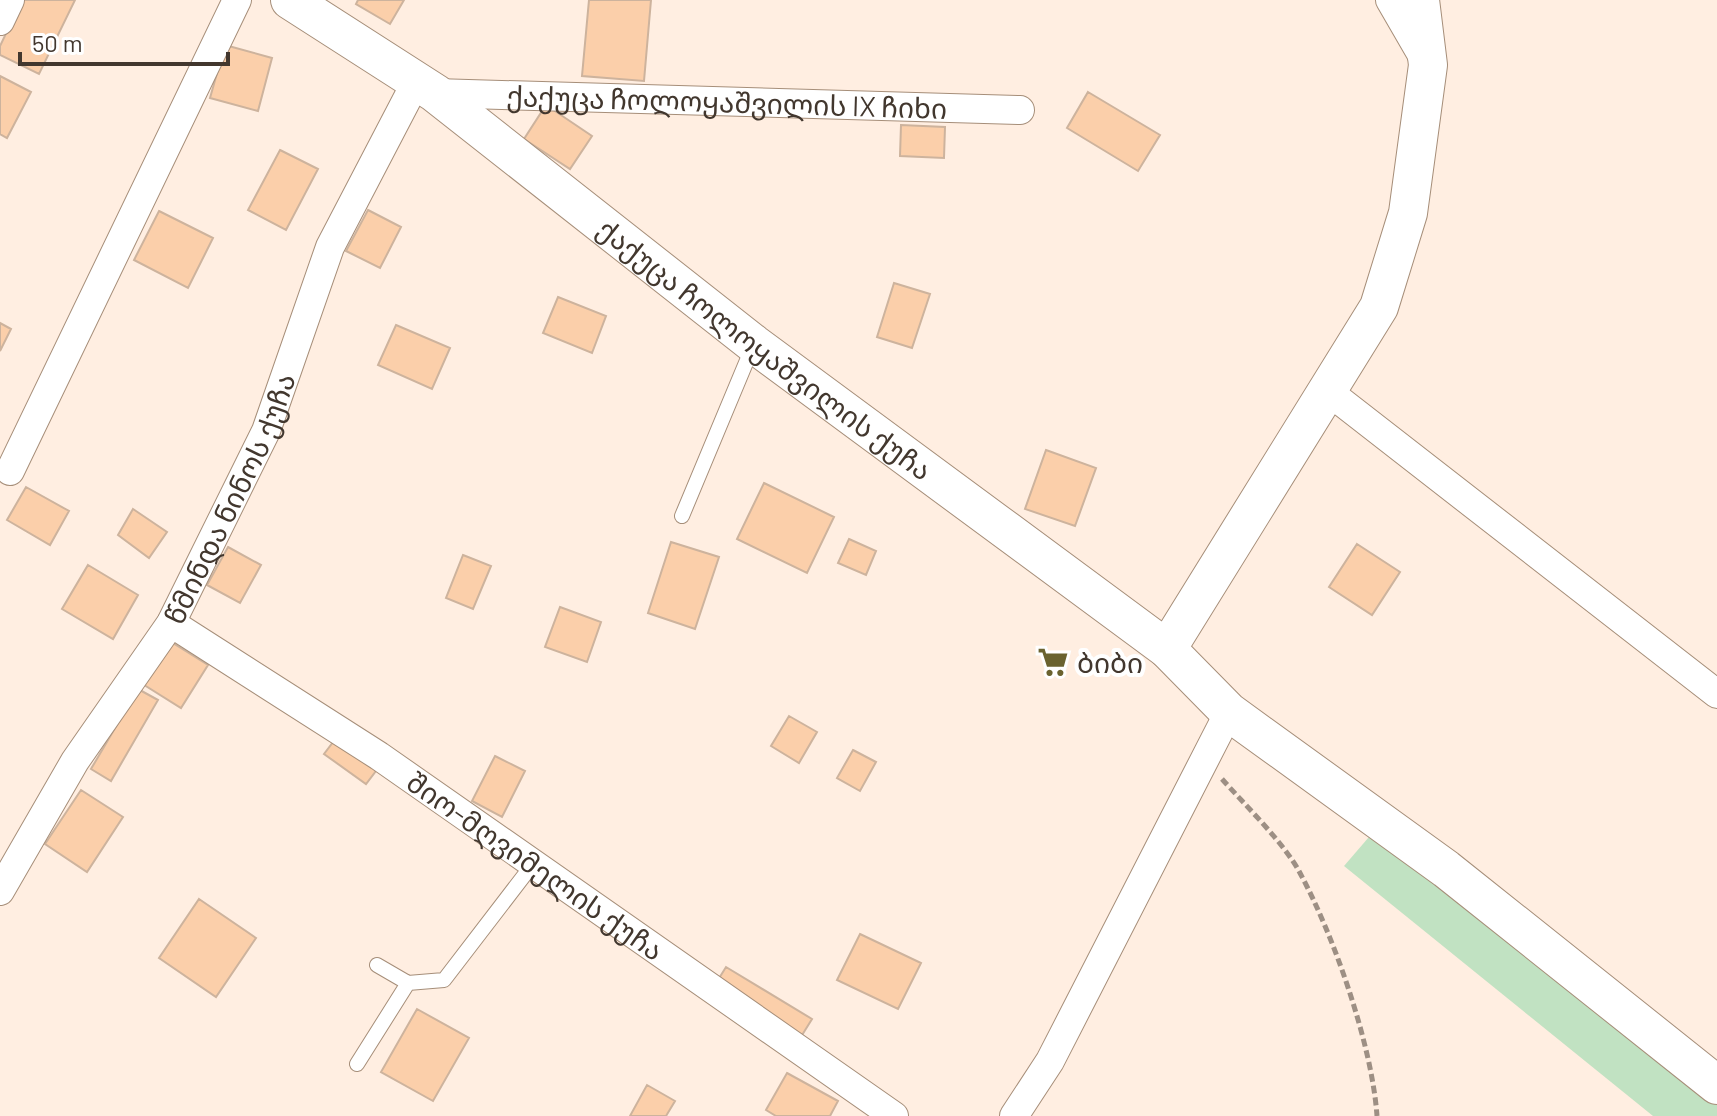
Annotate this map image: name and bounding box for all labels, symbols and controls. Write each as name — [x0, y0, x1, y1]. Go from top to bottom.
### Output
scale bar — [20, 16, 228, 66]
text: 50 m — [32, 28, 83, 57]
street label: ქაქუცა ჩოლოყაშვილის IX ჩიხი — [506, 78, 948, 125]
street label: ქაქუცა ჩოლოყაშვილის ქუჩა — [591, 211, 939, 487]
street label: წმინდა ნინოს ქუჩა — [156, 369, 302, 629]
supermarket icon: ბიბი — [1036, 645, 1070, 679]
place label: ბიბი — [1077, 645, 1143, 679]
street label: შიო-მღვიმელის ქუჩა — [401, 764, 670, 967]

